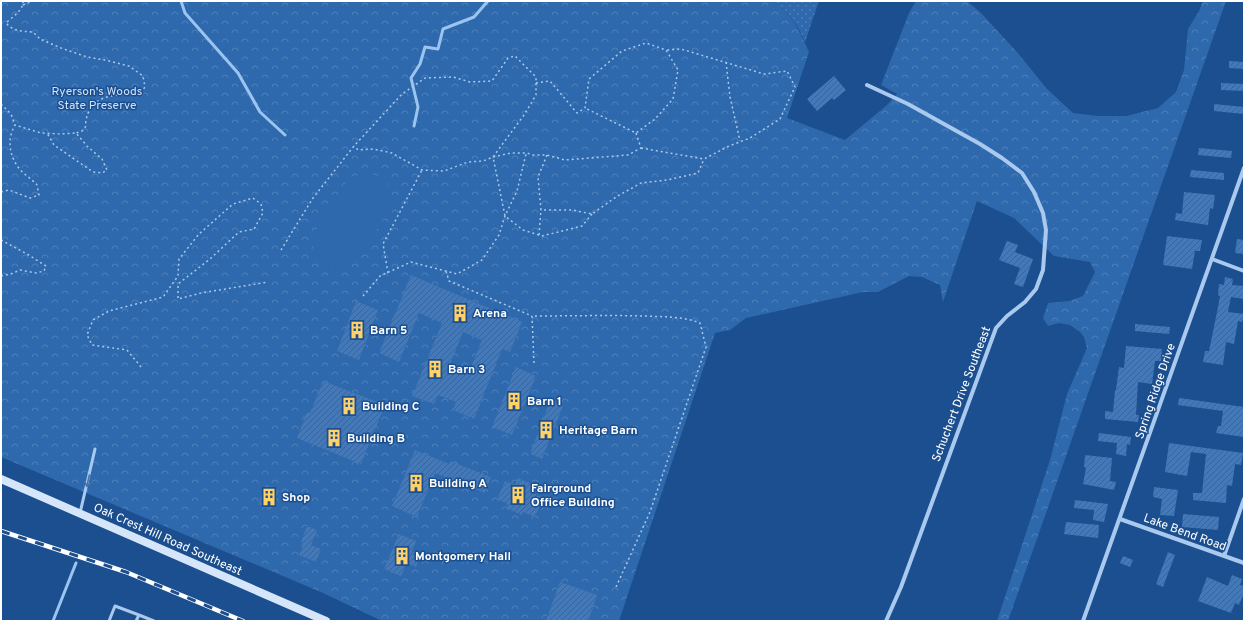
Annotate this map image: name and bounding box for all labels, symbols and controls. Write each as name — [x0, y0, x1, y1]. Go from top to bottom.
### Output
park label: Ryerson's Woods State Preserve — [52, 84, 142, 114]
building icon: Arena — [450, 303, 470, 323]
place label: Arena — [473, 306, 507, 322]
building icon: Barn 5 — [347, 320, 367, 340]
place label: Barn 5 — [370, 323, 407, 339]
street label: Schuchert Drive Southeast — [929, 324, 995, 464]
street label: Spring Ridge Drive — [1132, 341, 1180, 441]
building icon: Barn 3 — [425, 359, 445, 379]
place label: Barn 3 — [448, 362, 485, 378]
building icon: Barn 1 — [504, 391, 524, 411]
place label: Barn 1 — [527, 394, 562, 410]
building icon: Building C — [339, 396, 359, 416]
place label: Building C — [362, 399, 420, 415]
building icon: Heritage Barn — [536, 420, 556, 440]
place label: Heritage Barn — [559, 423, 638, 439]
building icon: Building B — [324, 428, 344, 448]
place label: Building B — [347, 431, 405, 447]
building icon: Building A — [406, 473, 426, 493]
one-way arrow — [83, 474, 91, 487]
place label: Building A — [429, 476, 487, 492]
place label: Fairground Office Building — [531, 481, 615, 511]
building icon: Fairground Office Building — [508, 485, 528, 505]
building icon: Shop — [259, 487, 279, 507]
place label: Shop — [282, 490, 310, 506]
street label: Oak Crest Hill Road Southeast — [91, 500, 244, 580]
street label: Lake Bend Road — [1141, 511, 1228, 555]
building icon: Montgomery Hall — [392, 546, 412, 566]
place label: Montgomery Hall — [415, 549, 511, 565]

